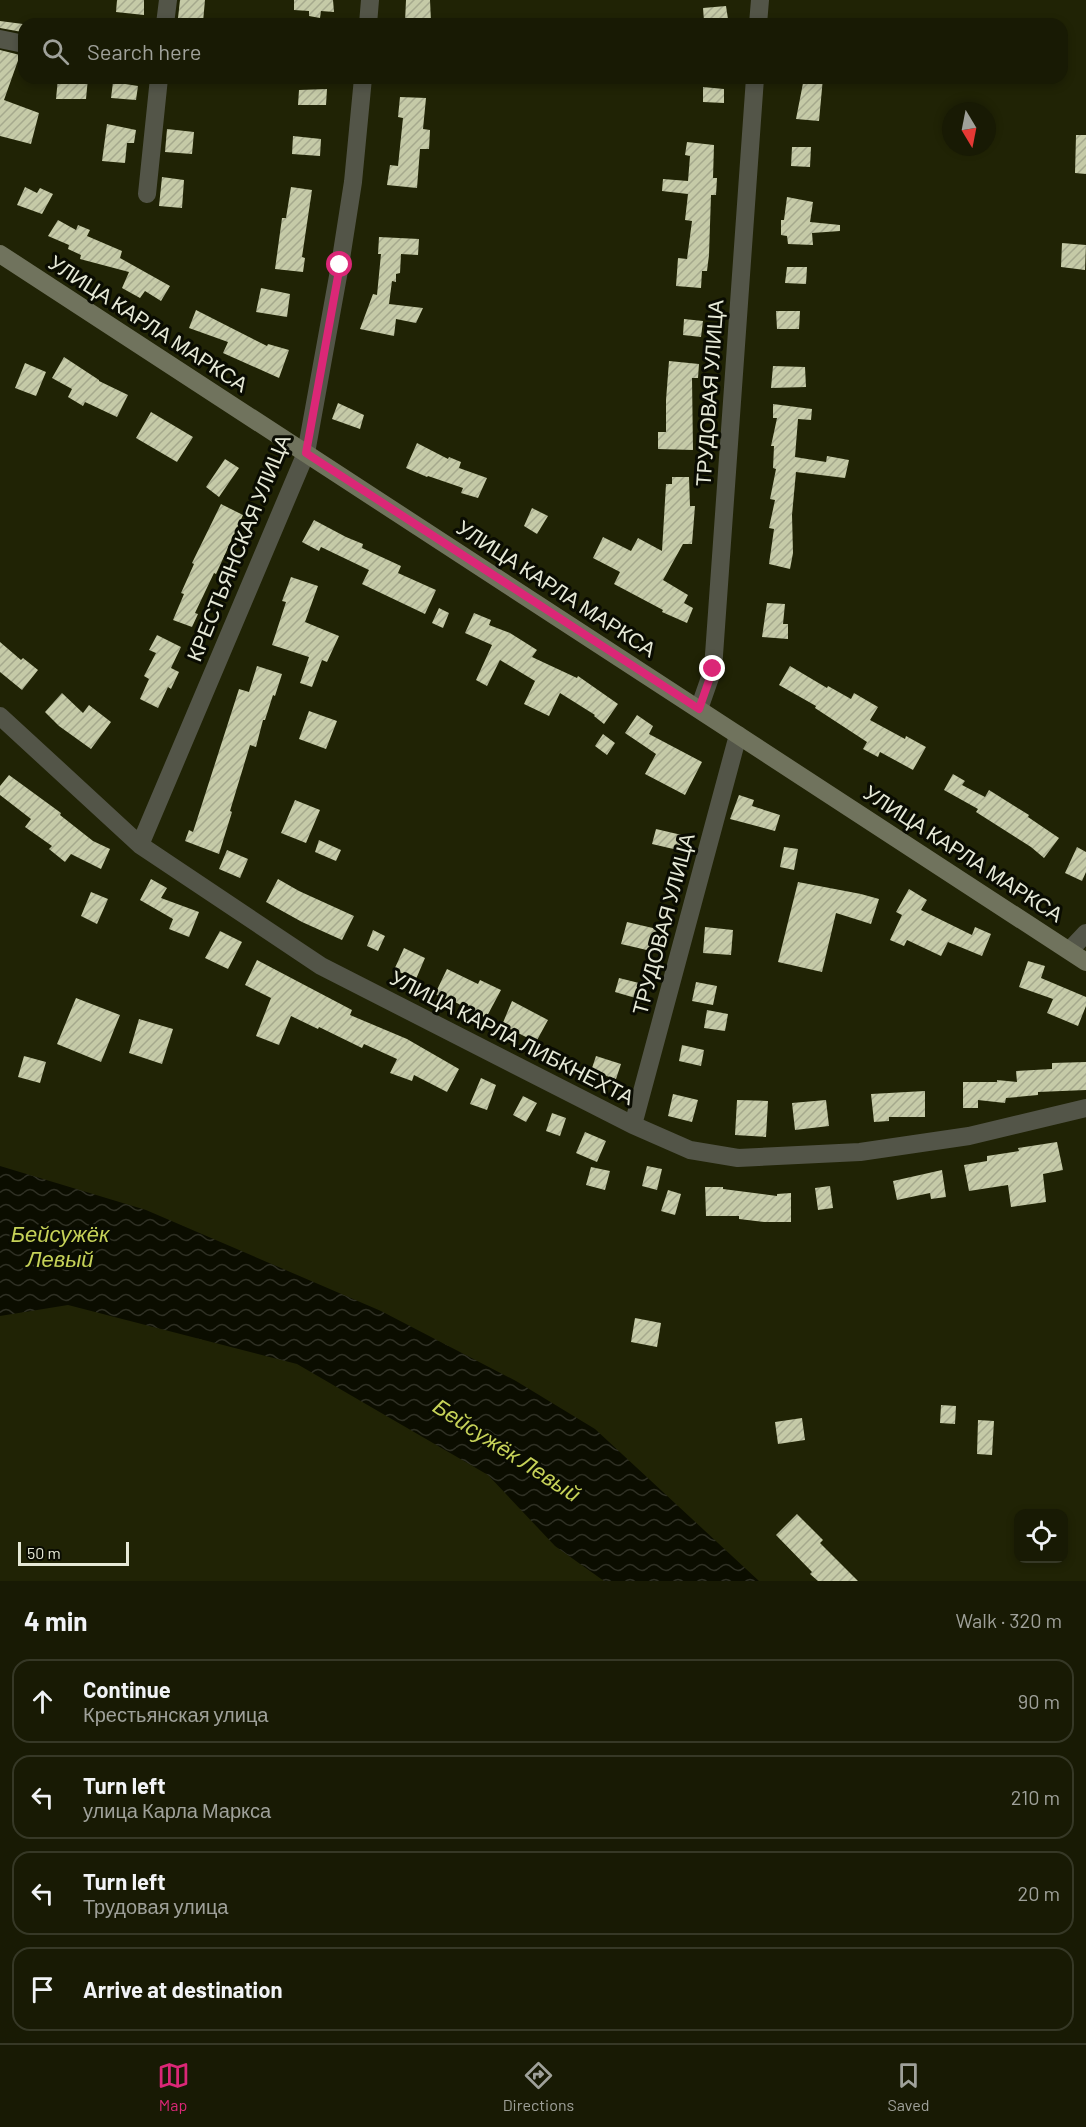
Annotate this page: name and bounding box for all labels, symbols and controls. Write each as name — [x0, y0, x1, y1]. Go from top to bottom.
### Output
search box — [18, 18, 1068, 84]
icon: search — [39, 35, 72, 68]
text: Search here — [87, 38, 201, 64]
north arrow — [942, 102, 996, 156]
street label: УЛИЦА КАРЛА МАРКСА — [45, 249, 253, 397]
route start — [326, 251, 352, 277]
street label: ТРУДОВАЯ УЛИЦА — [690, 299, 727, 487]
street label: КРЕСТЬЯНСКАЯ УЛИЦА — [181, 430, 295, 665]
street label: УЛИЦА КАРЛА МАРКСА — [453, 514, 661, 662]
route end — [699, 655, 725, 681]
street label: УЛИЦА КАРЛА МАРКСА — [860, 779, 1068, 927]
street label: ТРУДОВАЯ УЛИЦА — [626, 830, 699, 1017]
street label: УЛИЦА КАРЛА ЛИБКНЕХТА — [386, 964, 639, 1109]
water label: Бейсужёк Левый — [11, 1220, 111, 1271]
water label: Бейсужёк Левый — [429, 1392, 586, 1507]
map controls — [1014, 1509, 1068, 1563]
button: locate — [1014, 1509, 1068, 1563]
scale bar — [18, 1539, 129, 1566]
text: 50 m — [27, 1543, 61, 1562]
text: 4 min — [24, 1605, 88, 1636]
text: Walk · 320 m — [955, 1608, 1062, 1632]
text: Continue — [83, 1676, 171, 1702]
icon: ahead — [26, 1685, 59, 1718]
text: 90 m — [1018, 1689, 1060, 1713]
text: Крестьянская улица — [83, 1702, 268, 1726]
text: Turn left — [83, 1772, 166, 1798]
icon: left — [26, 1781, 59, 1814]
text: 210 m — [1011, 1785, 1060, 1809]
text: улица Карла Маркса — [83, 1798, 271, 1822]
text: Turn left — [83, 1868, 166, 1894]
icon: left — [26, 1877, 59, 1910]
text: 20 m — [1017, 1881, 1060, 1905]
text: Трудовая улица — [83, 1894, 228, 1918]
icon: arrive — [26, 1973, 59, 2006]
text: Arrive at destination — [83, 1976, 282, 2002]
tab: Map — [157, 2059, 190, 2114]
tab: Directions — [503, 2059, 574, 2114]
tab: Saved — [887, 2059, 929, 2114]

